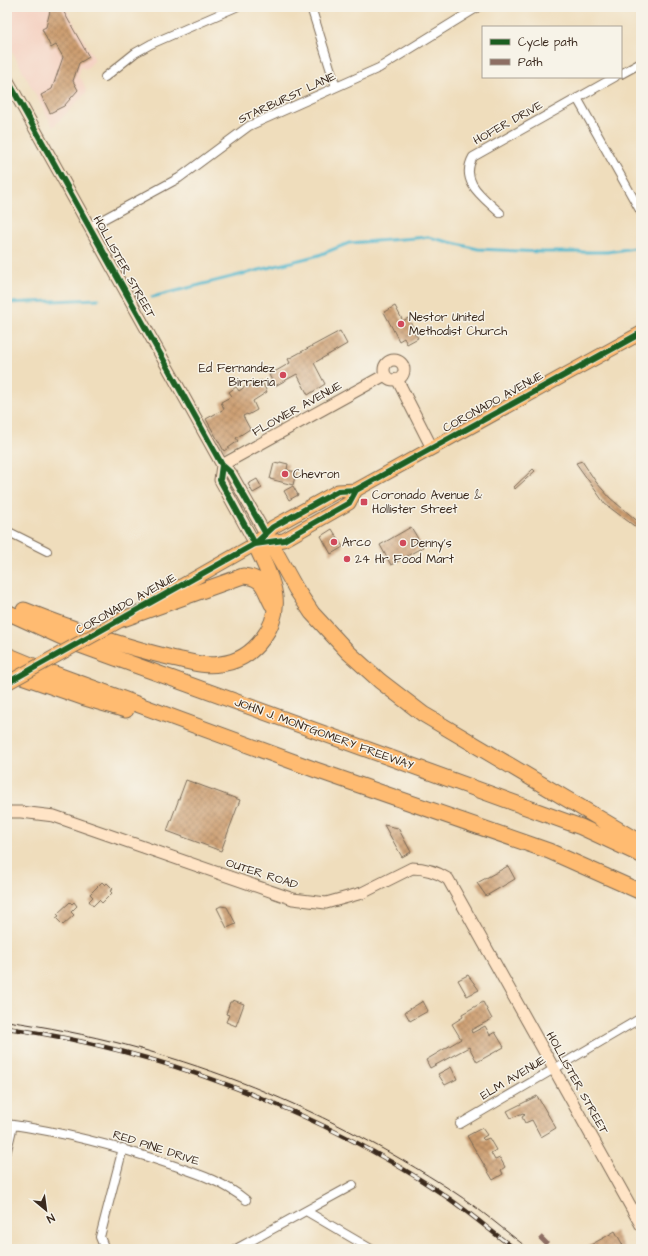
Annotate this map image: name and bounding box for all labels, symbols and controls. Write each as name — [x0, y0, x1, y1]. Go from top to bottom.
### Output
legend — [482, 26, 622, 78]
text: Cycle path — [518, 34, 577, 52]
text: Path — [518, 54, 543, 71]
street label: STARBURST LANE — [235, 68, 339, 128]
street label: HOFER DRIVE — [470, 97, 546, 149]
street label: HOLLISTER STREET — [89, 213, 160, 322]
place label: Nestor United Methodist Church — [409, 309, 507, 340]
marker: Nestor United Methodist Church — [396, 319, 406, 329]
place label: Ed Fernandez Birrieria — [199, 360, 275, 391]
street label: CORONADO AVENUE — [440, 367, 546, 437]
marker: Ed Fernandez Birrieria — [278, 370, 288, 380]
street label: FLOWER AVENUE — [249, 377, 345, 441]
place label: Chevron — [293, 466, 340, 483]
marker: Chevron — [280, 469, 290, 479]
place label: Coronado Avenue & Hollister Street — [372, 487, 482, 518]
marker: Coronado Avenue & Hollister Street — [359, 497, 369, 507]
place label: Arco — [342, 534, 371, 551]
place label: Denny's — [411, 535, 452, 553]
marker: Arco — [329, 537, 339, 547]
marker: Denny's — [398, 538, 408, 548]
place label: 24 Hr Food Mart — [355, 551, 454, 568]
marker: 24 Hr Food Mart — [342, 554, 352, 564]
street label: CORONADO AVENUE — [73, 569, 179, 639]
street label: JOHN J. MONTGOMERY FREEWAY — [232, 694, 416, 775]
street label: OUTER ROAD — [224, 854, 300, 894]
street label: HOLLISTER STREET — [542, 1029, 613, 1138]
street label: ELM AVENUE — [477, 1052, 549, 1104]
street label: RED PINE DRIVE — [111, 1126, 201, 1170]
north arrow — [26, 1190, 66, 1230]
text: N — [44, 1210, 57, 1227]

